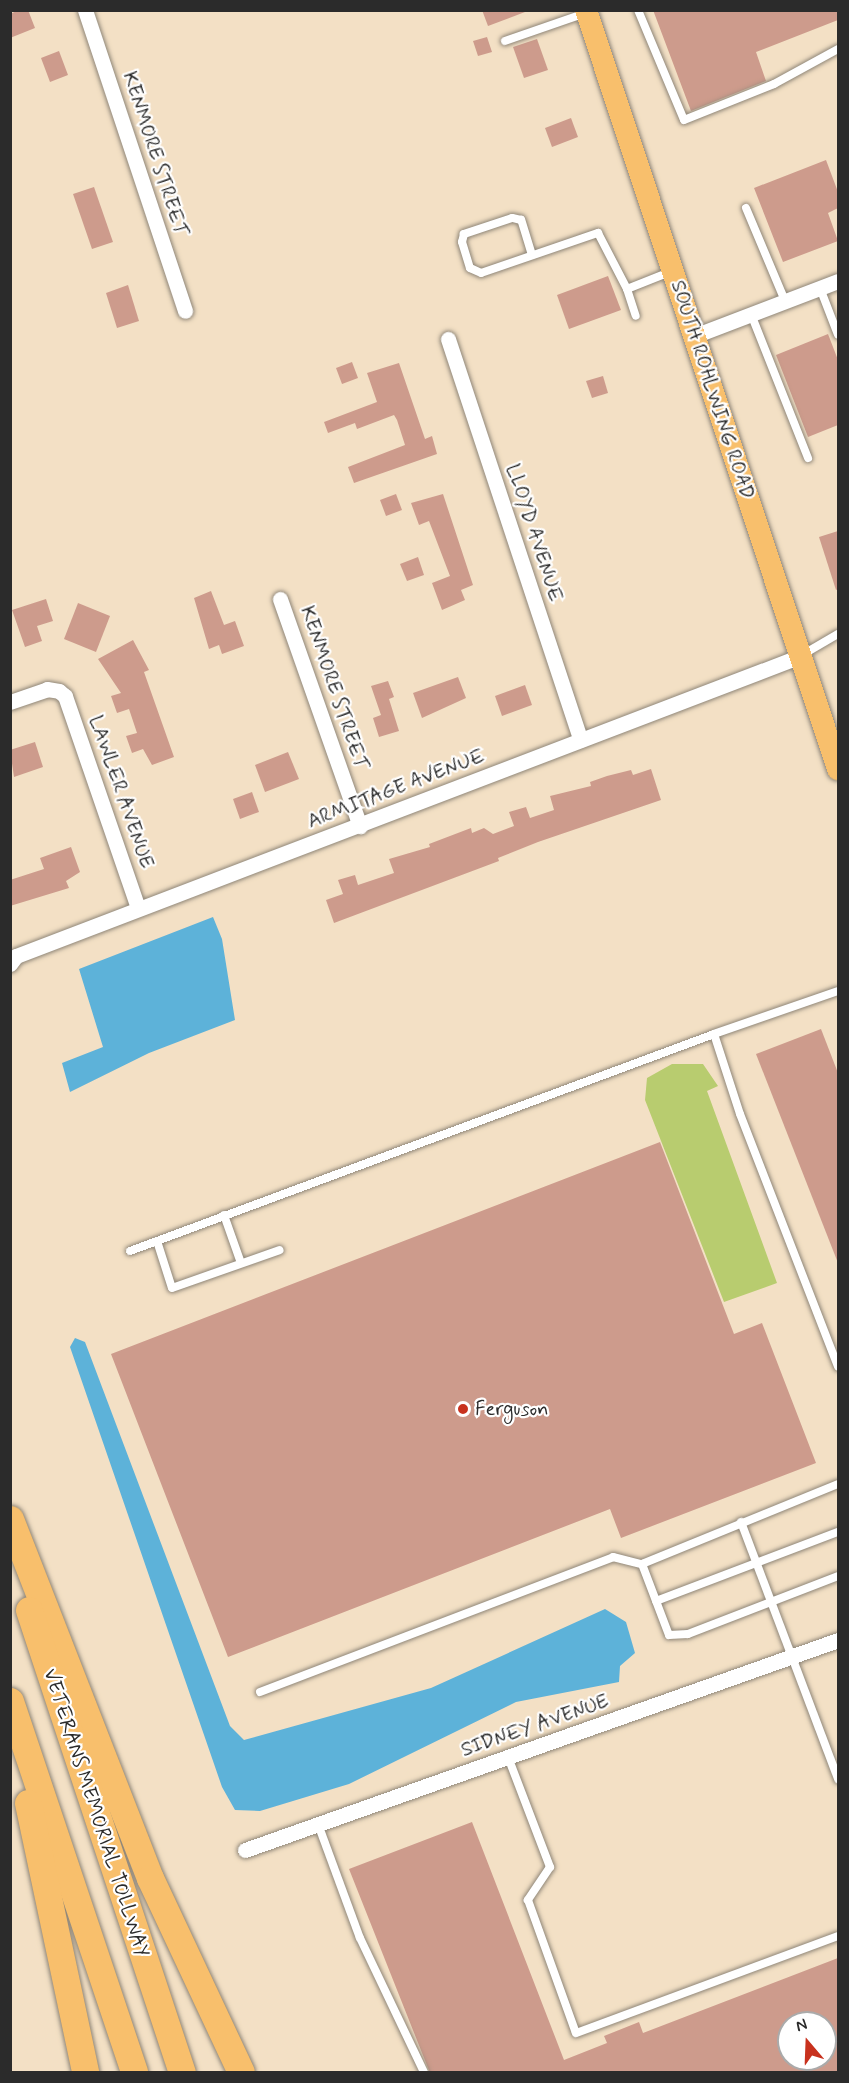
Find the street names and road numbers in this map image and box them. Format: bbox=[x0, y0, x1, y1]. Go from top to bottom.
street label: KENMORE STREET bbox=[117, 68, 193, 240]
street label: SOUTH ROHLWING ROAD bbox=[665, 277, 759, 503]
street label: LLOYD AVENUE bbox=[500, 461, 568, 605]
street label: KENMORE STREET bbox=[295, 603, 373, 773]
street label: LAWLER AVENUE bbox=[83, 711, 159, 873]
street label: ARMITAGE AVENUE bbox=[304, 744, 488, 834]
street label: VETERANS MEMORIAL TOLLWAY bbox=[37, 1664, 155, 1962]
street label: SIDNEY AVENUE bbox=[456, 1689, 614, 1763]

